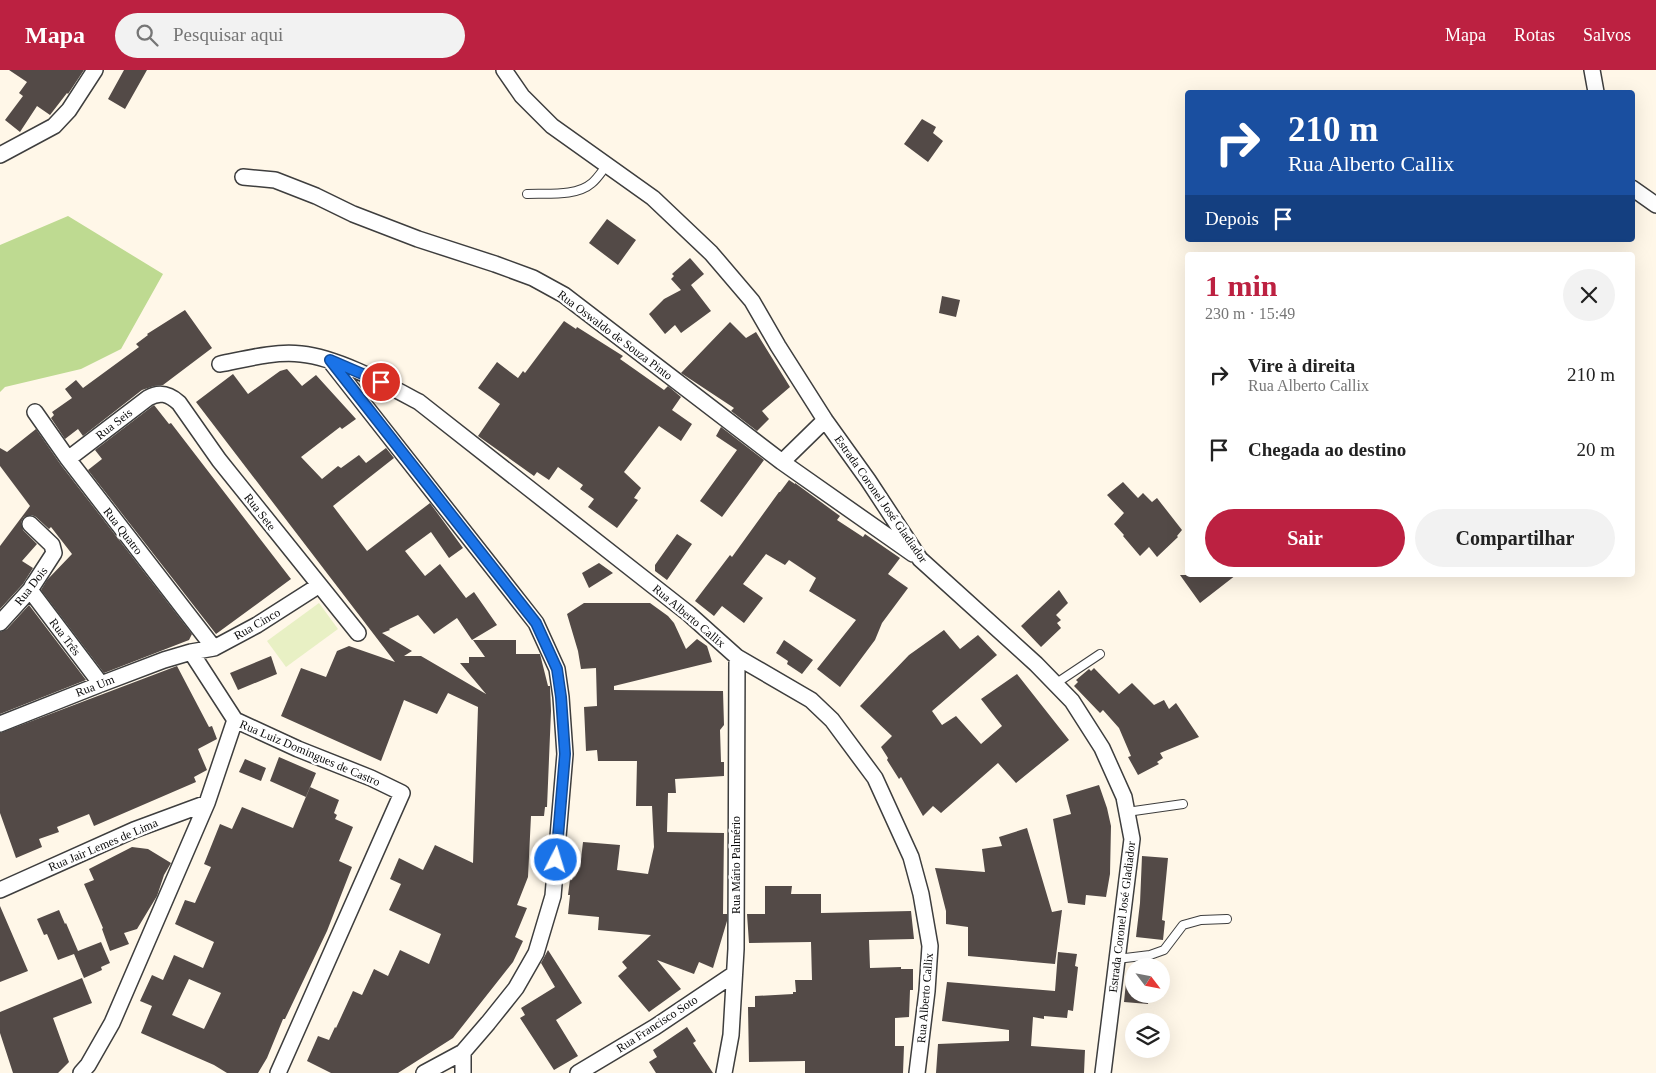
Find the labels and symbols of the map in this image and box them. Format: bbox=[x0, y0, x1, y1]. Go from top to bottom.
street label: Rua Oswaldo de Souza Pinto bbox=[555, 287, 675, 383]
pin bbox=[360, 361, 402, 403]
street label: Rua Seis bbox=[93, 405, 135, 443]
street label: Estrada Coronel José Gladiador bbox=[832, 433, 930, 565]
street label: Rua Sete bbox=[241, 491, 279, 533]
street label: Rua Quatro bbox=[100, 505, 146, 557]
street label: Rua Dois bbox=[12, 564, 51, 608]
street label: Rua Alberto Callix bbox=[650, 582, 728, 650]
street label: Rua Cinco bbox=[231, 605, 283, 643]
street label: Rua Três bbox=[46, 616, 84, 659]
street label: Rua Um bbox=[74, 672, 117, 700]
street label: Rua Luiz Domingues de Castro bbox=[238, 717, 382, 789]
street label: Rua Jair Lemes de Lima bbox=[46, 815, 160, 874]
street label: Rua Mário Palmério bbox=[729, 816, 743, 914]
position arrow bbox=[529, 833, 581, 885]
street label: Estrada Coronel José Gladiador bbox=[1106, 841, 1138, 993]
street label: Rua Alberto Callix bbox=[914, 952, 936, 1044]
north arrow bbox=[1125, 958, 1170, 1002]
street label: Rua Francisco Soto bbox=[614, 993, 700, 1055]

